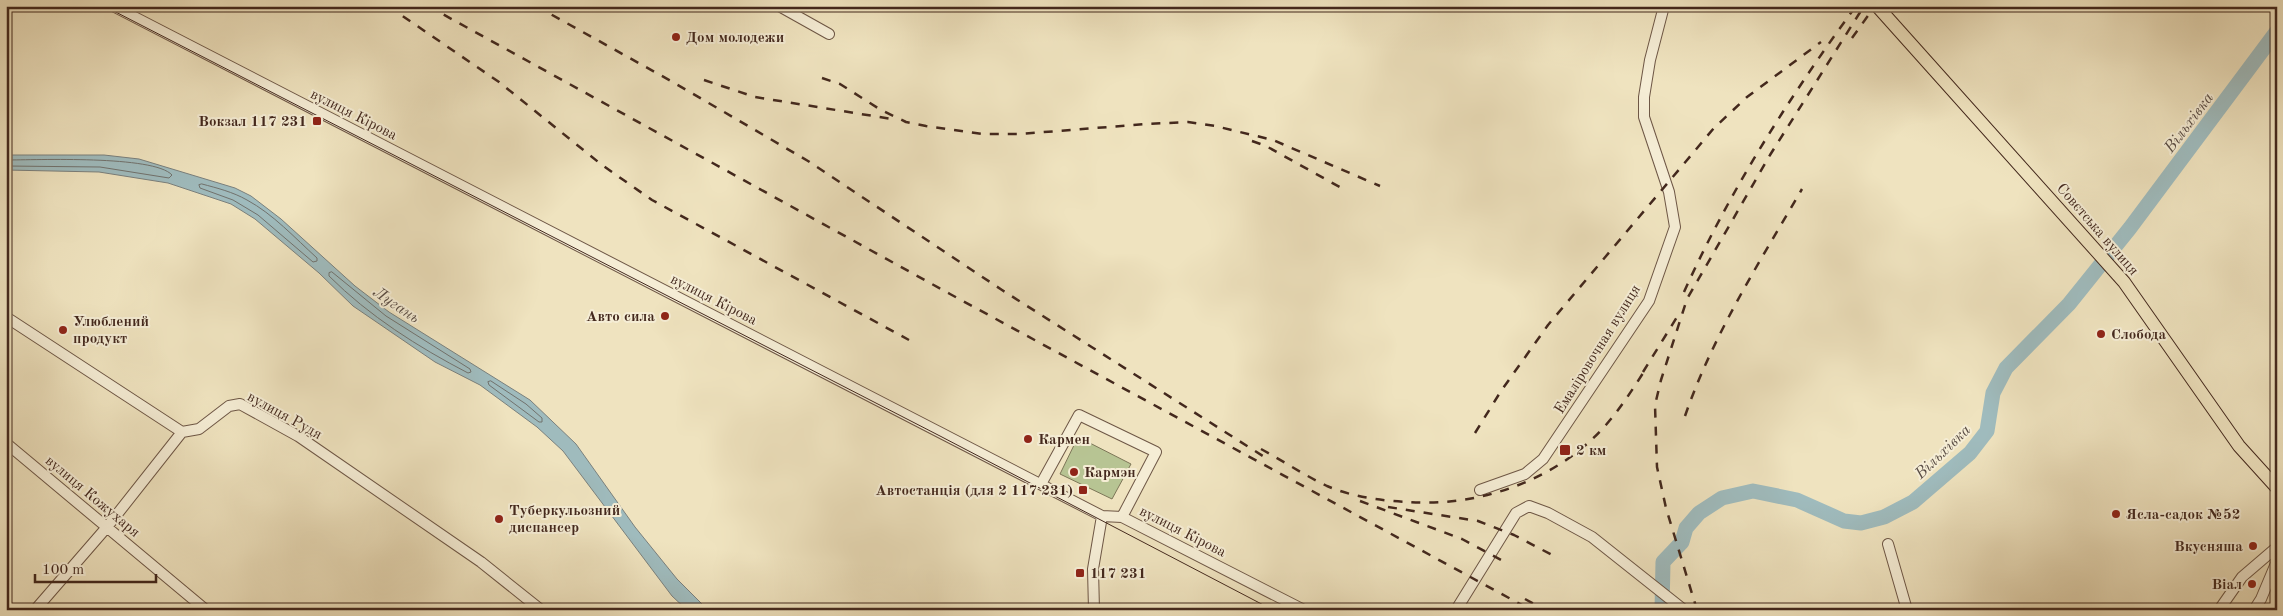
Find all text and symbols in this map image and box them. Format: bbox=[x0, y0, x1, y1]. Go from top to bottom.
marker: Дом молодежи bbox=[670, 31, 682, 43]
place label: Дом молодежи bbox=[686, 31, 784, 46]
street label: вулиця Кірова bbox=[308, 87, 400, 144]
water label: Вільхівка bbox=[2161, 90, 2217, 157]
place label: Вокзал 117 231 bbox=[198, 115, 307, 130]
marker: Вокзал 117 231 bbox=[311, 115, 323, 127]
street label: Совєтська вулиця bbox=[2053, 181, 2141, 279]
street label: вулиця Кірова bbox=[668, 272, 760, 329]
street label: Емаліровочная вулиця bbox=[1552, 282, 1644, 417]
water label: Лугань bbox=[370, 284, 422, 327]
place label: Авто сила bbox=[586, 310, 655, 325]
marker: Авто сила bbox=[659, 310, 671, 322]
place label: Улюблений продукт bbox=[73, 315, 149, 347]
marker: Улюблений продукт bbox=[57, 324, 69, 336]
marker: Слобода bbox=[2095, 328, 2107, 340]
place label: Слобода bbox=[2111, 328, 2167, 343]
street label: вулиця Рудя bbox=[244, 390, 324, 443]
water label: Вільхівка bbox=[1912, 422, 1975, 483]
marker: Кармен bbox=[1022, 433, 1034, 445]
place label: Кармен bbox=[1038, 433, 1090, 448]
marker: 2 км bbox=[1558, 443, 1572, 457]
place label: 2 км bbox=[1576, 444, 1607, 459]
street label: вулиця Кожухаря bbox=[42, 453, 142, 541]
marker: Кармэн bbox=[1068, 466, 1080, 478]
place label: Кармэн bbox=[1084, 466, 1136, 481]
place label: Автостанція (для 2 117 231) bbox=[875, 484, 1073, 499]
marker: Автостанція (для 2 117 231) bbox=[1077, 484, 1089, 496]
place label: Туберкульозний диспансер bbox=[509, 504, 620, 536]
street label: вулиця Кірова bbox=[1137, 504, 1229, 561]
marker: Ясла-садок №52 bbox=[2110, 508, 2122, 520]
place label: Ясла-садок №52 bbox=[2126, 508, 2240, 523]
marker: Туберкульозний диспансер bbox=[493, 513, 505, 525]
place label: Вкусняша bbox=[2174, 540, 2243, 555]
marker: Вкусняша bbox=[2247, 540, 2259, 552]
scale bar bbox=[35, 551, 156, 583]
text: 100 m bbox=[42, 563, 84, 578]
marker: 117 231 bbox=[1074, 567, 1086, 579]
place label: 117 231 bbox=[1090, 567, 1146, 582]
place label: Віал bbox=[2211, 578, 2242, 593]
marker: Віал bbox=[2246, 578, 2258, 590]

